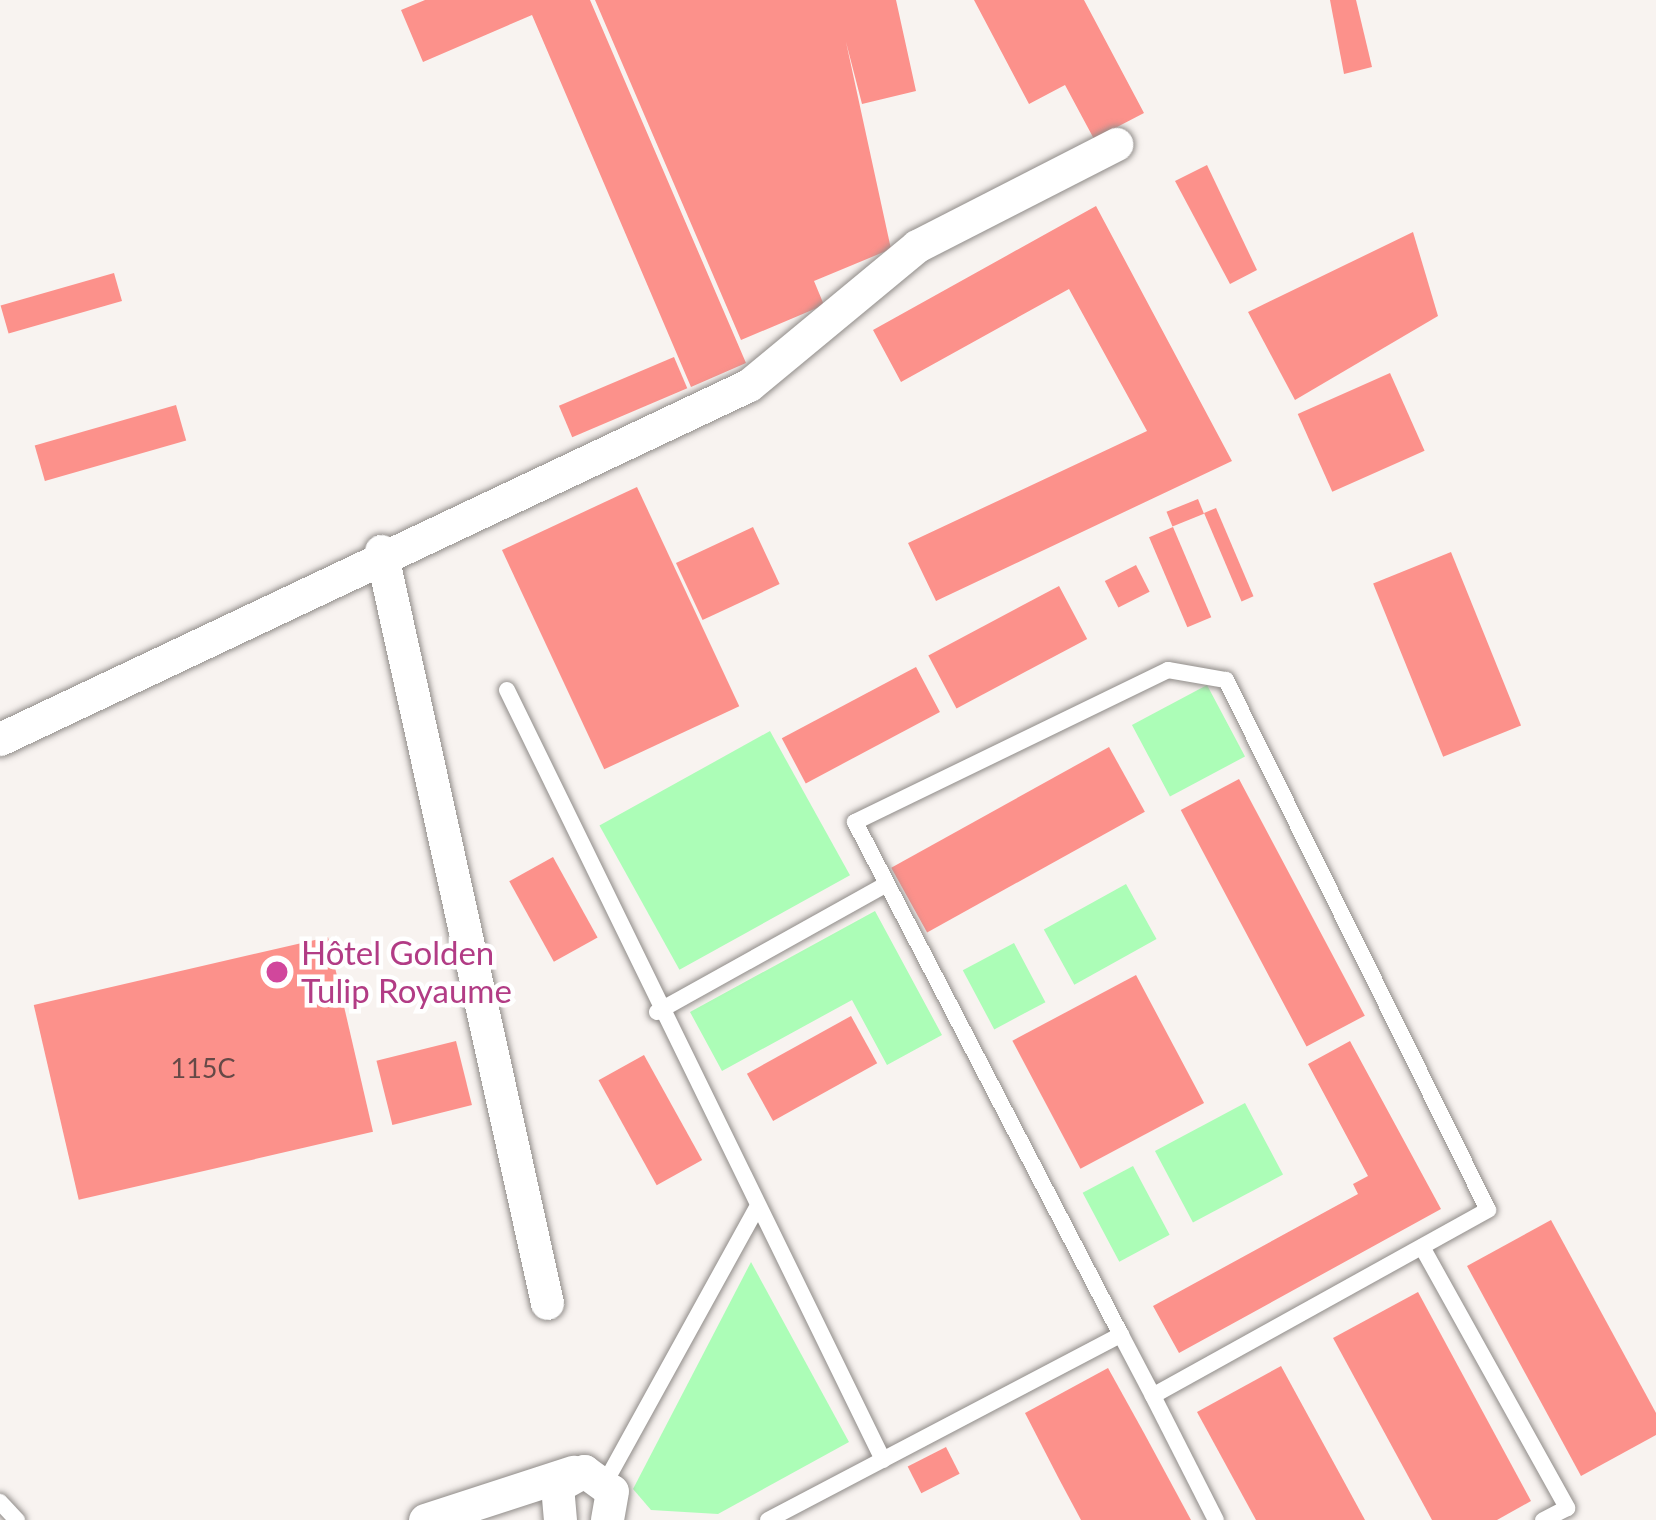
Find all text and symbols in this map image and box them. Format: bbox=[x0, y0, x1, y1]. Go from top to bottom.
place label: Hôtel Golden Tulip Royaume bbox=[301, 933, 512, 1011]
marker: Hôtel Golden Tulip Royaume bbox=[264, 959, 290, 985]
house number: 115C bbox=[170, 1052, 236, 1084]

